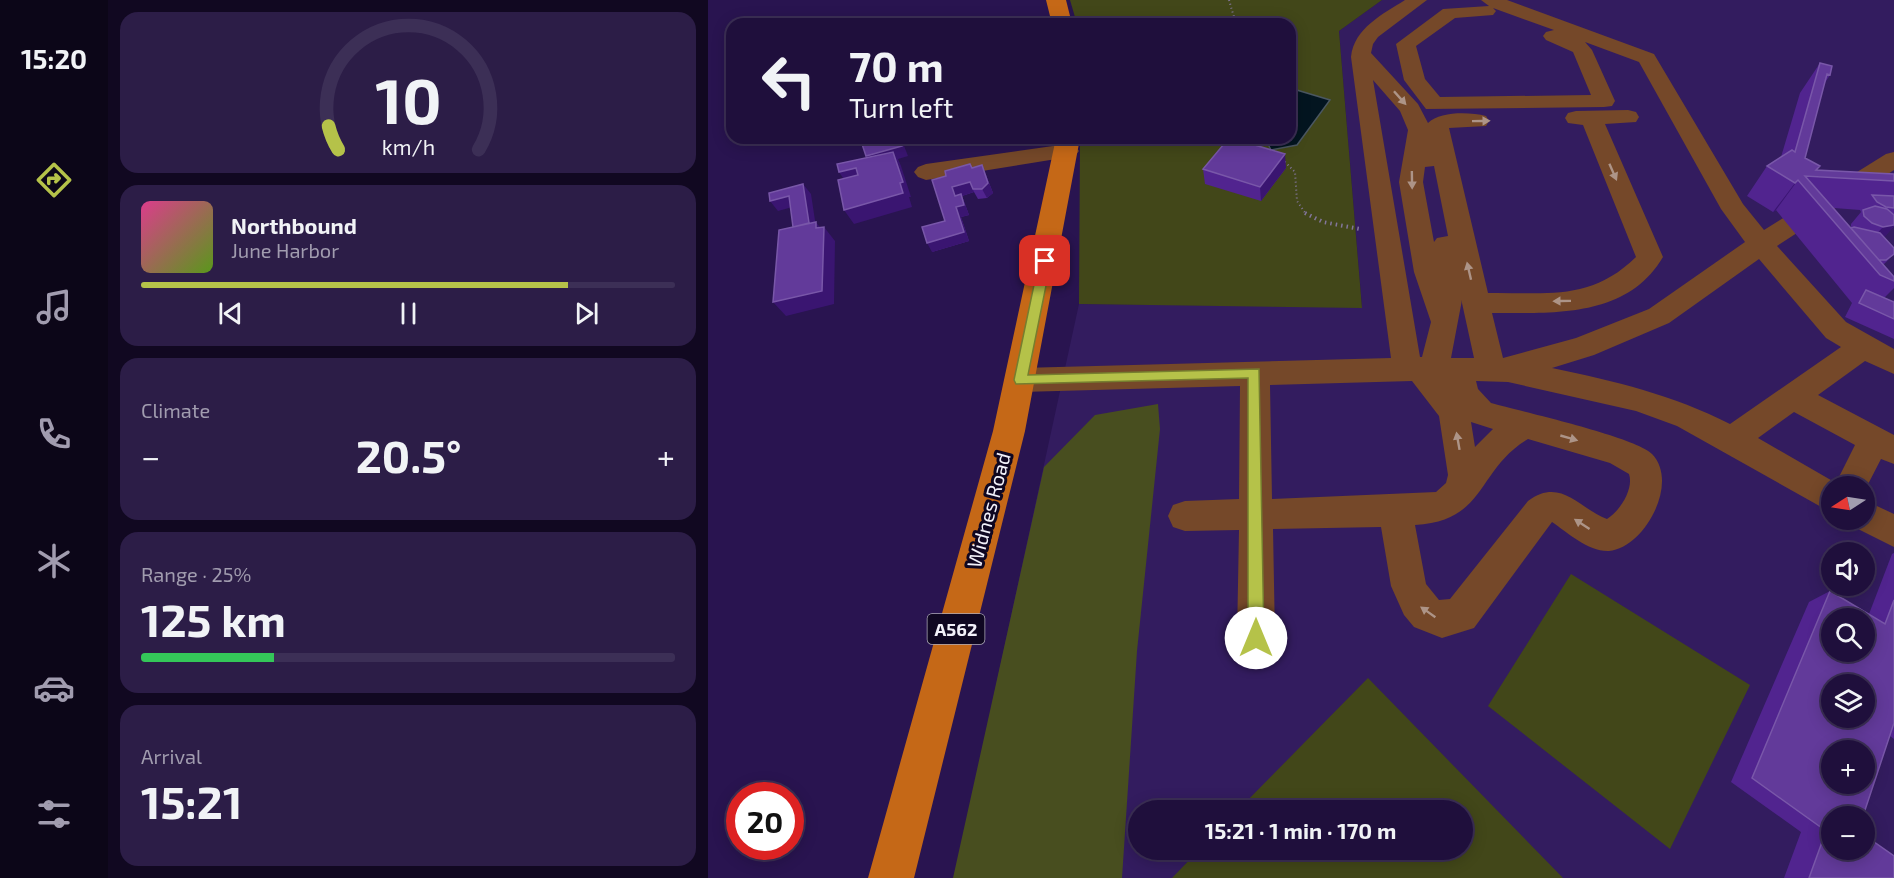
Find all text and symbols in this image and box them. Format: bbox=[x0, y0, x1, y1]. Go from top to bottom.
text: 70 m bbox=[849, 40, 944, 90]
text: 15:20 bbox=[21, 42, 87, 74]
icon: left bbox=[750, 42, 828, 120]
text: 10 bbox=[375, 62, 441, 137]
one-way arrow bbox=[1393, 90, 1407, 105]
text: Turn left bbox=[849, 91, 953, 123]
one-way arrow bbox=[1471, 116, 1490, 125]
text: km/h bbox=[381, 134, 435, 159]
icon: directions bbox=[33, 159, 75, 201]
one-way arrow bbox=[1609, 163, 1619, 181]
one-way arrow bbox=[1407, 170, 1417, 189]
text: Northbound bbox=[231, 212, 357, 238]
pin bbox=[1019, 235, 1070, 286]
text: June Harbor bbox=[231, 238, 339, 262]
icon: arrive bbox=[1028, 244, 1061, 277]
one-way arrow bbox=[1464, 262, 1474, 281]
icon: music bbox=[33, 286, 75, 328]
one-way arrow bbox=[1553, 296, 1572, 305]
icon: previous bbox=[214, 297, 247, 330]
icon: pause bbox=[392, 297, 425, 330]
icon: next bbox=[570, 297, 603, 330]
text: Climate bbox=[141, 398, 210, 422]
icon: phone bbox=[33, 413, 75, 455]
text: 20.5° bbox=[356, 428, 461, 482]
one-way arrow bbox=[1453, 431, 1462, 450]
one-way arrow bbox=[1560, 434, 1578, 443]
text: − bbox=[141, 436, 160, 476]
text: + bbox=[657, 436, 675, 476]
street label: Widnes Road bbox=[961, 450, 1015, 570]
north arrow bbox=[1821, 476, 1875, 530]
map controls bbox=[1821, 476, 1875, 860]
one-way arrow bbox=[1574, 518, 1591, 529]
icon: climate bbox=[33, 540, 75, 582]
button: sound bbox=[1821, 542, 1875, 596]
text: Range · 25% bbox=[141, 562, 251, 586]
text: 125 km bbox=[141, 592, 286, 646]
position arrow bbox=[1224, 606, 1288, 670]
one-way arrow bbox=[1420, 607, 1437, 618]
button: search bbox=[1821, 608, 1875, 662]
road number: A562 bbox=[928, 614, 984, 644]
icon: car bbox=[33, 667, 75, 709]
button: layers bbox=[1821, 674, 1875, 728]
button: + bbox=[1821, 740, 1875, 794]
text: Arrival bbox=[141, 744, 202, 768]
text: 15:21 bbox=[141, 774, 242, 828]
speed limit sign: 20 bbox=[726, 782, 804, 860]
icon: filters bbox=[33, 793, 75, 835]
button: − bbox=[1821, 806, 1875, 860]
text: 15:21 · 1 min · 170 m bbox=[1205, 817, 1396, 843]

